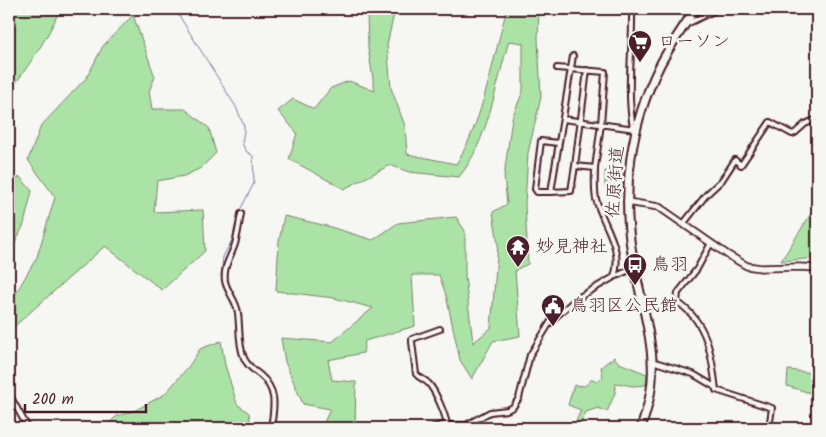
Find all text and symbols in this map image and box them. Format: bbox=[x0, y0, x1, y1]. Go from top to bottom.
place label: ローソン bbox=[658, 28, 730, 57]
supermarket icon: ローソン bbox=[627, 29, 653, 63]
street label: 佐原街道 bbox=[599, 145, 633, 219]
place label: 妙見神社 bbox=[536, 233, 608, 262]
temple icon: 妙見神社 bbox=[505, 234, 531, 268]
place label: 鳥羽 bbox=[652, 251, 688, 280]
bus stop icon: 鳥羽 bbox=[622, 252, 648, 286]
place label: 鳥羽区公民館 bbox=[570, 292, 678, 321]
public building icon: 鳥羽区公民館 bbox=[540, 293, 566, 327]
scale bar bbox=[25, 382, 146, 414]
text: 200 m bbox=[32, 388, 74, 412]

